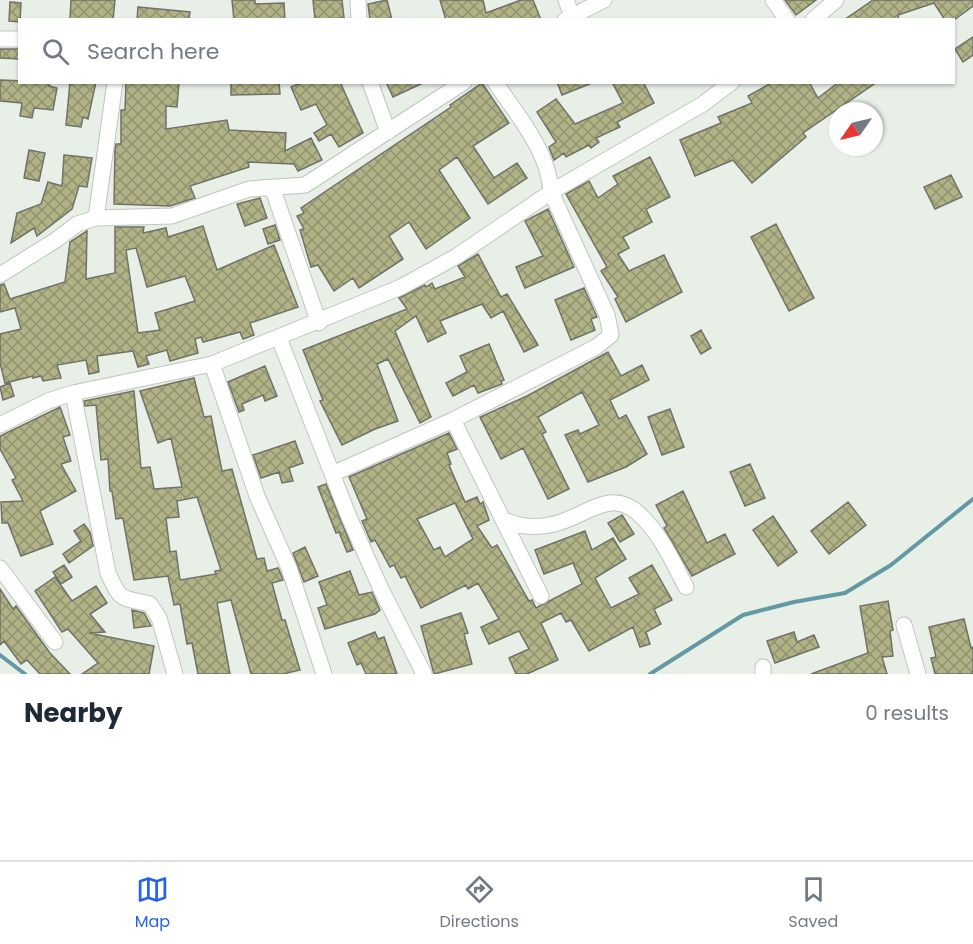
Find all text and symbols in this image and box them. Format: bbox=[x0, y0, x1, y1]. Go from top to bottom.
search box bbox=[18, 18, 955, 84]
icon: search bbox=[39, 35, 72, 68]
text: Search here bbox=[87, 36, 220, 67]
north arrow bbox=[829, 102, 883, 156]
text: Nearby bbox=[24, 695, 122, 731]
text: 0 results bbox=[865, 699, 949, 727]
tab: Map bbox=[135, 873, 170, 934]
tab: Directions bbox=[440, 873, 519, 934]
tab: Saved bbox=[788, 873, 838, 934]

